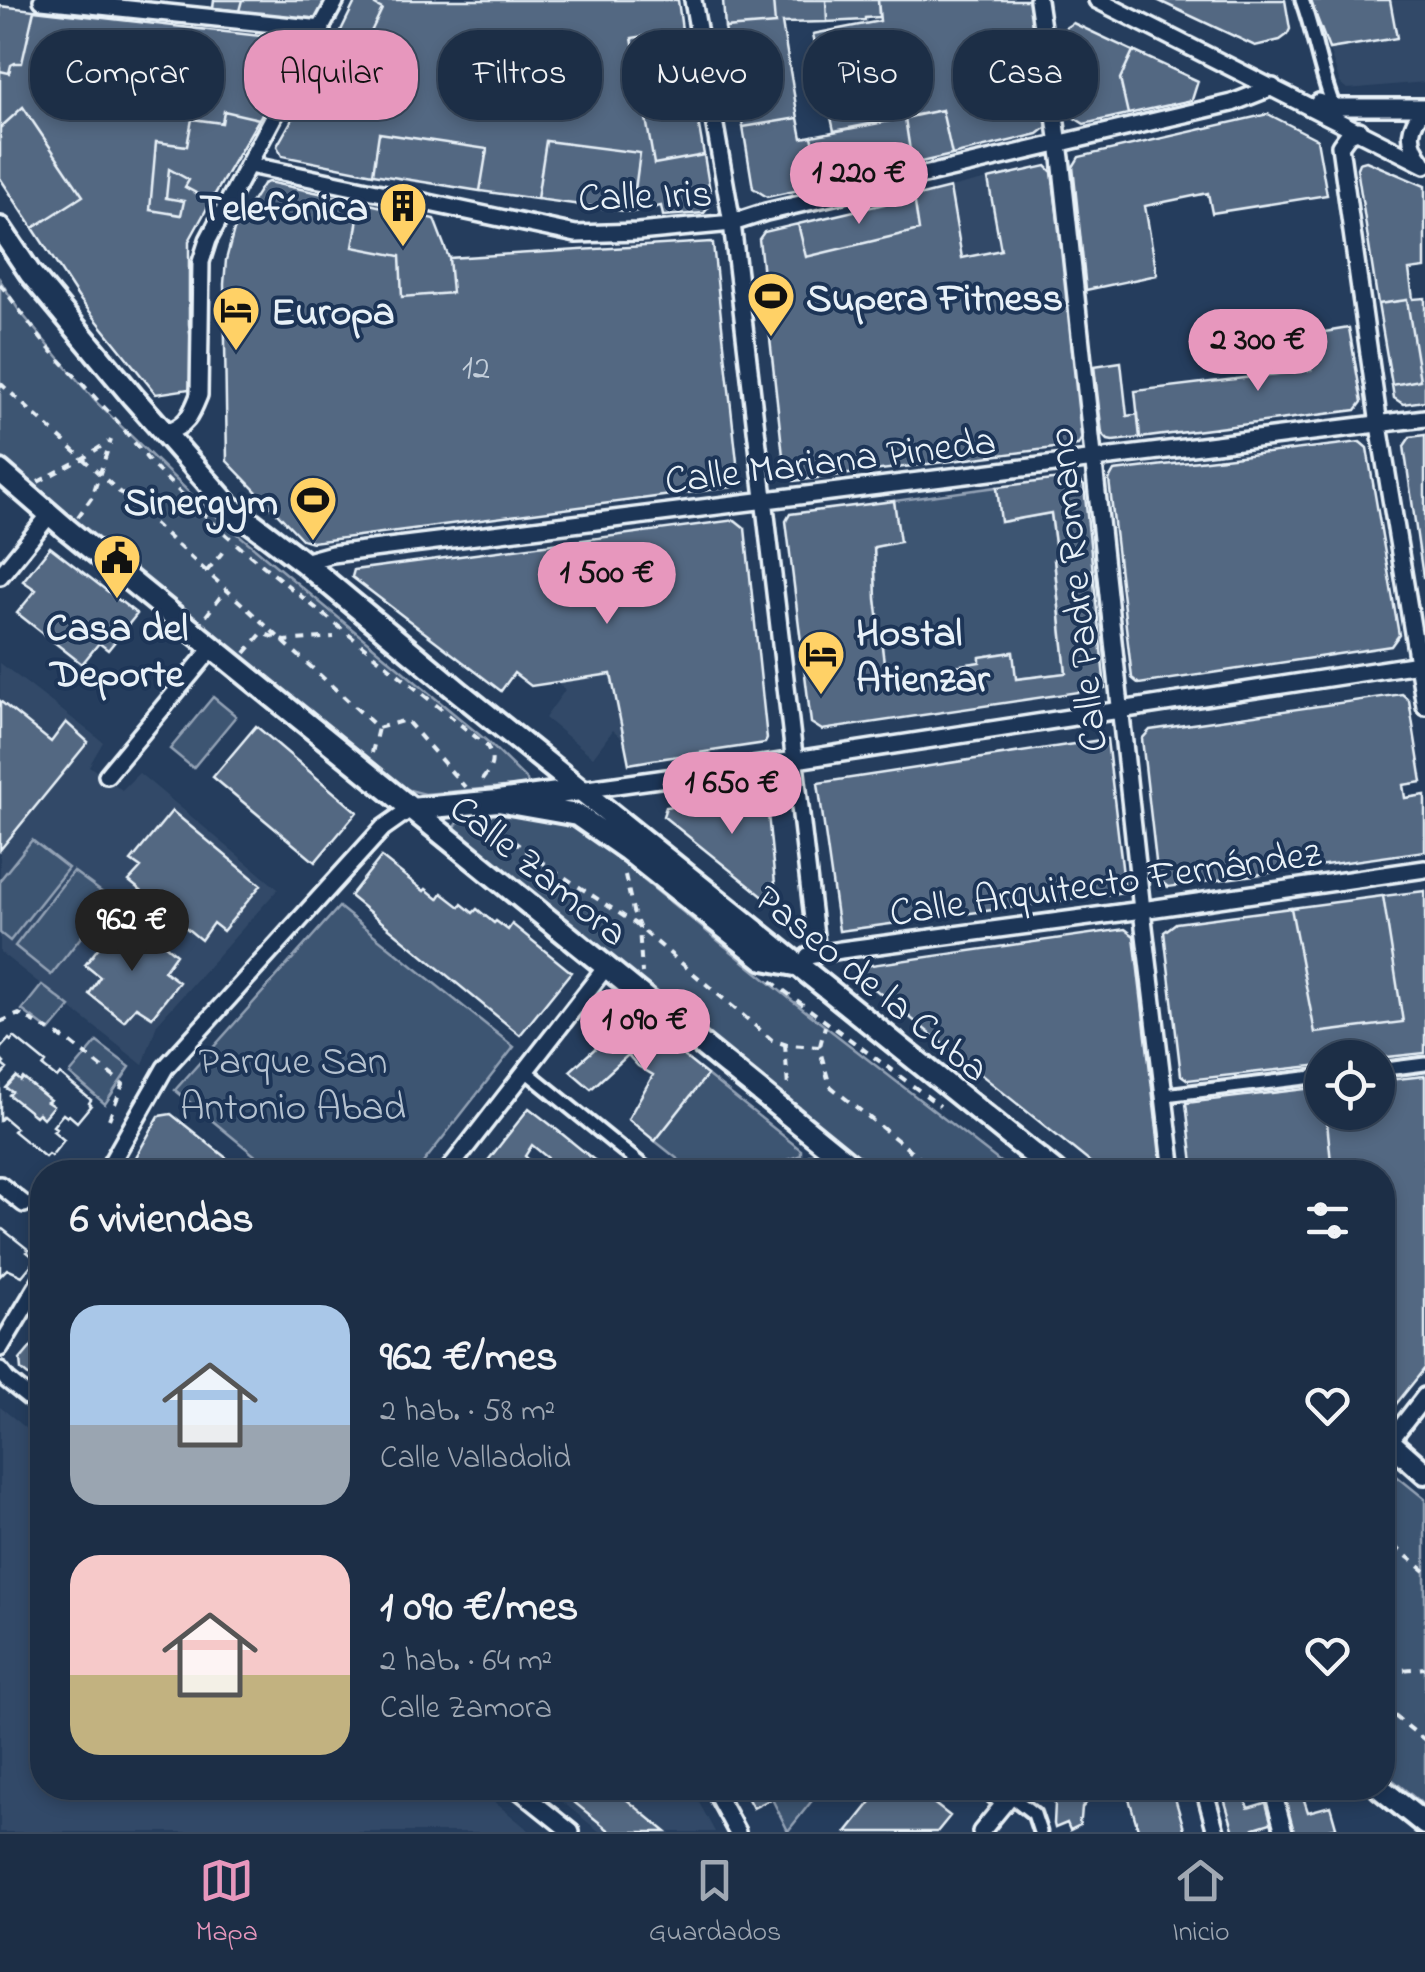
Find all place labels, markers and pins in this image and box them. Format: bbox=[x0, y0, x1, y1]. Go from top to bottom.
pin: 1 220 € bbox=[767, 142, 951, 227]
building icon: Telefónica bbox=[377, 180, 429, 248]
place label: Telefónica bbox=[199, 181, 368, 240]
sports icon: Supera Fitness bbox=[745, 270, 797, 338]
place label: Supera Fitness bbox=[806, 271, 1063, 330]
hotel icon: Europa bbox=[210, 284, 262, 352]
place label: Europa bbox=[271, 285, 395, 344]
pin: 2 300 € bbox=[1166, 309, 1350, 394]
sports icon: Sinergym bbox=[287, 474, 339, 542]
place label: Sinergym bbox=[124, 475, 278, 534]
public building icon: Casa del Deporte bbox=[91, 532, 143, 600]
pin: 1 500 € bbox=[515, 542, 699, 627]
place label: Casa del Deporte bbox=[46, 601, 188, 706]
place label: Hostal Atienzar bbox=[856, 606, 991, 711]
hotel icon: Hostal Atienzar bbox=[795, 628, 847, 696]
pin: 1 650 € bbox=[640, 752, 824, 837]
pin: 962 € bbox=[62, 889, 202, 974]
pin: 1 090 € bbox=[553, 989, 737, 1074]

